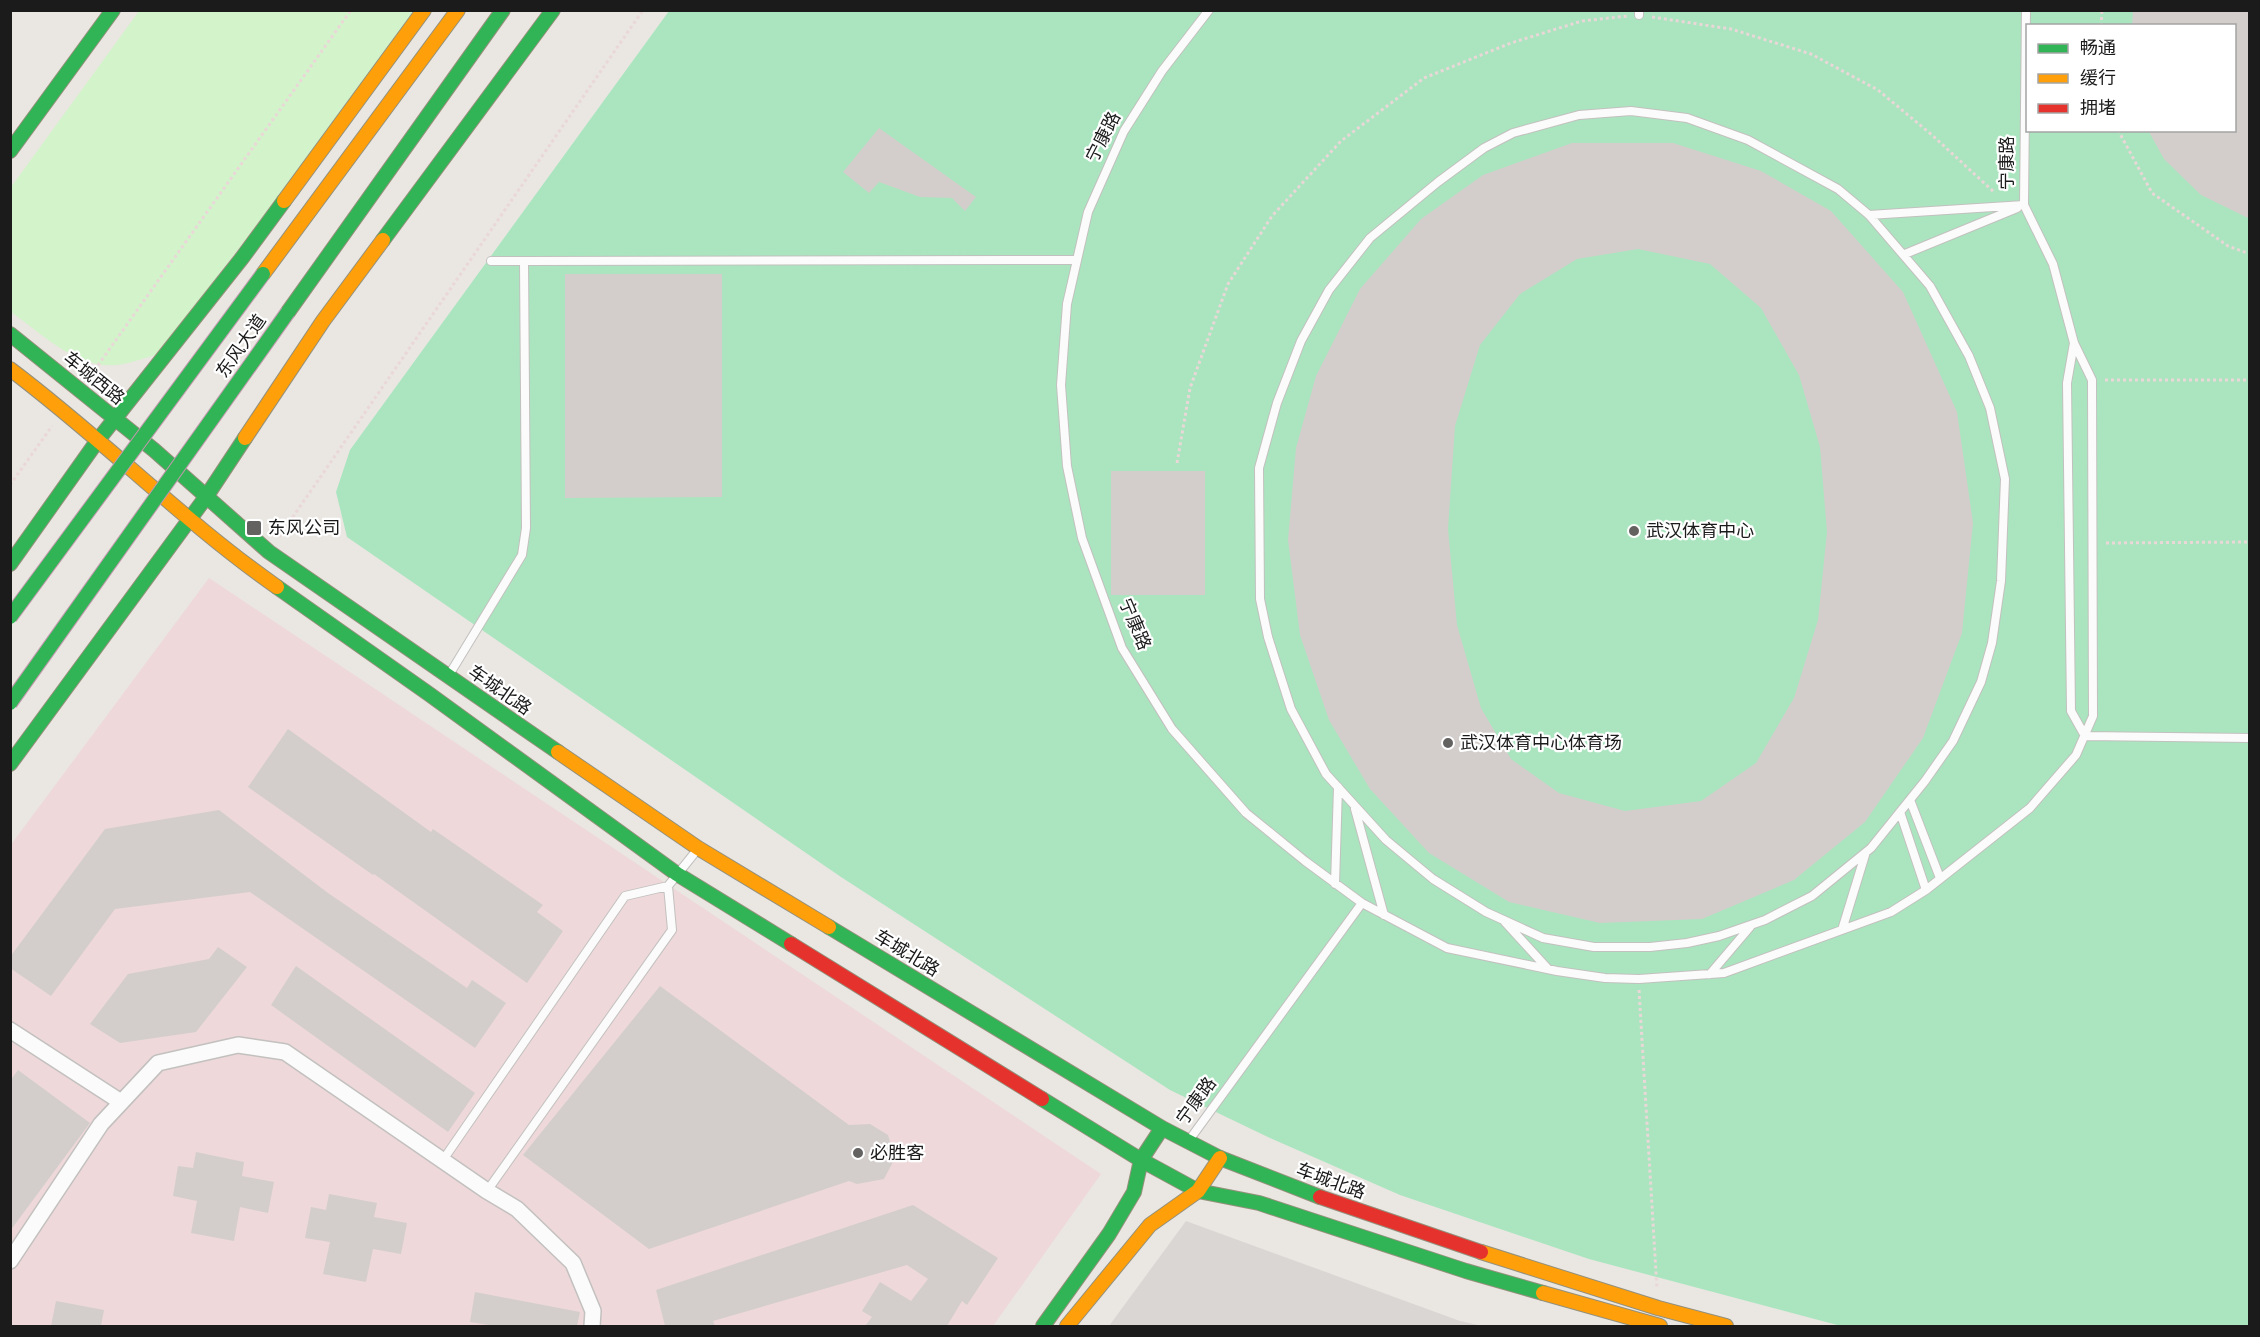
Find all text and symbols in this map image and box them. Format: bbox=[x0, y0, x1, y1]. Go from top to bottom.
legend bbox=[2026, 24, 2236, 132]
text: 畅通 bbox=[2080, 37, 2116, 59]
text: 缓行 bbox=[2080, 67, 2116, 89]
text: 拥堵 bbox=[2080, 97, 2116, 119]
street label: 宁康路 bbox=[1081, 108, 1125, 166]
street label: 宁康路 bbox=[1996, 136, 2018, 190]
street label: 东风大道 bbox=[211, 310, 271, 382]
street label: 车城西路 bbox=[59, 347, 129, 409]
place label: 东风公司 bbox=[268, 517, 340, 539]
marker: 东风公司 bbox=[245, 519, 263, 537]
place label: 武汉体育中心 bbox=[1646, 520, 1754, 542]
marker: 武汉体育中心 bbox=[1627, 524, 1641, 538]
street label: 宁康路 bbox=[1114, 595, 1156, 653]
street label: 车城北路 bbox=[464, 660, 536, 720]
place label: 武汉体育中心体育场 bbox=[1460, 732, 1622, 754]
marker: 武汉体育中心体育场 bbox=[1441, 736, 1455, 750]
street label: 车城北路 bbox=[870, 925, 944, 981]
street label: 宁康路 bbox=[1171, 1073, 1221, 1129]
place label: 必胜客 bbox=[870, 1142, 924, 1164]
marker: 必胜客 bbox=[851, 1146, 865, 1160]
street label: 车城北路 bbox=[1293, 1158, 1369, 1204]

